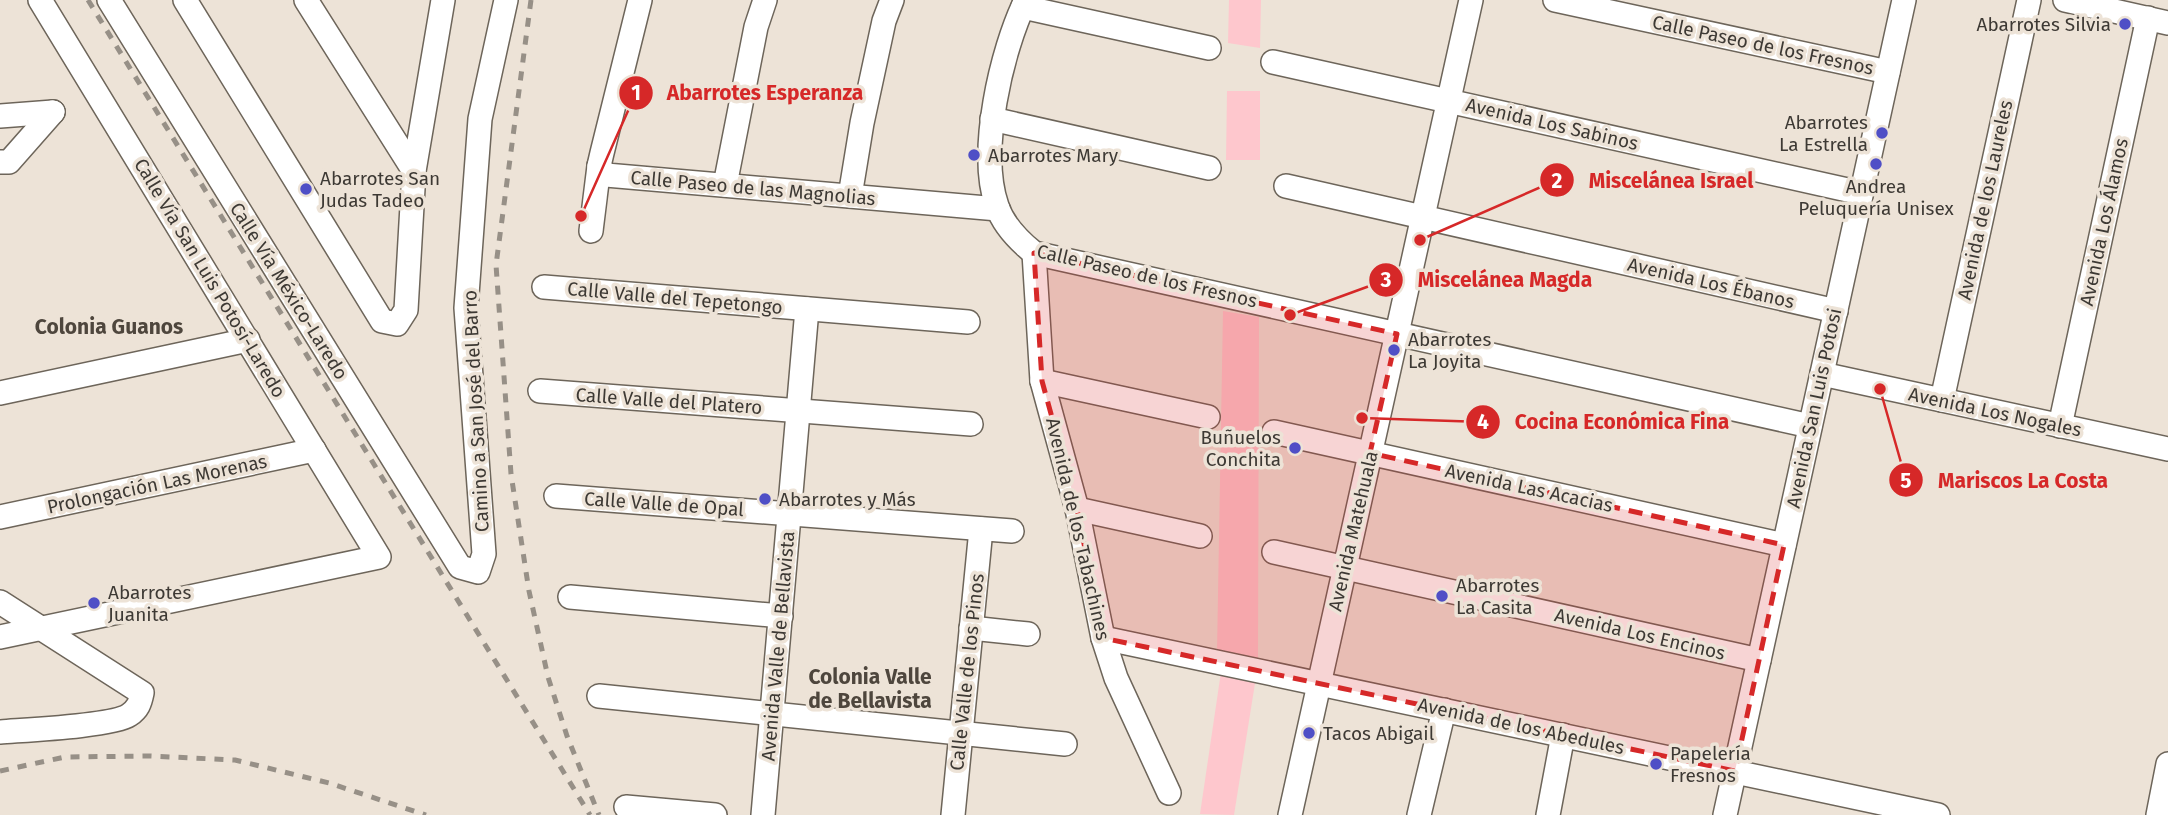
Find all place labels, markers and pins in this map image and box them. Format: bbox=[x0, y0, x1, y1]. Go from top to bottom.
place label: Abarrotes Silvia bbox=[1977, 13, 2111, 36]
marker: Abarrotes Silvia bbox=[2117, 16, 2133, 32]
callout: Abarrotes Esperanza bbox=[618, 72, 878, 114]
place label: Abarrotes La Estrella bbox=[1779, 111, 1868, 156]
marker: Abarrotes La Estrella bbox=[1874, 125, 1890, 141]
place label: Abarrotes Mary bbox=[988, 144, 1119, 167]
marker: Abarrotes Mary bbox=[966, 147, 982, 163]
marker: Andrea Peluquería Unisex bbox=[1868, 156, 1884, 172]
callout: Miscelánea Israel bbox=[1540, 159, 1768, 201]
place label: Abarrotes San Judas Tadeo bbox=[320, 167, 440, 212]
place label: Andrea Peluquería Unisex bbox=[1798, 175, 1955, 220]
marker: Abarrotes San Judas Tadeo bbox=[298, 181, 314, 197]
callout: Miscelánea Magda bbox=[1369, 259, 1606, 301]
place label: Abarrotes La Joyita bbox=[1408, 328, 1491, 373]
marker: Abarrotes La Joyita bbox=[1386, 342, 1402, 358]
callout: Cocina Económica Fina bbox=[1465, 401, 1743, 443]
place label: Buñuelos Conchita bbox=[1200, 426, 1281, 471]
marker: Buñuelos Conchita bbox=[1287, 440, 1303, 456]
callout: Mariscos La Costa bbox=[1889, 459, 2122, 501]
place label: Abarrotes y Más bbox=[779, 488, 916, 511]
marker: Abarrotes y Más bbox=[757, 491, 773, 507]
place label: Abarrotes La Casita bbox=[1456, 574, 1539, 619]
place label: Abarrotes Juanita bbox=[108, 581, 191, 626]
marker: Abarrotes La Casita bbox=[1434, 588, 1450, 604]
marker: Abarrotes Juanita bbox=[86, 595, 102, 611]
place label: Tacos Abigail bbox=[1323, 722, 1435, 745]
marker: Tacos Abigail bbox=[1301, 725, 1317, 741]
place label: Papelería Fresnos bbox=[1670, 742, 1751, 787]
marker: Papelería Fresnos bbox=[1648, 756, 1664, 772]

